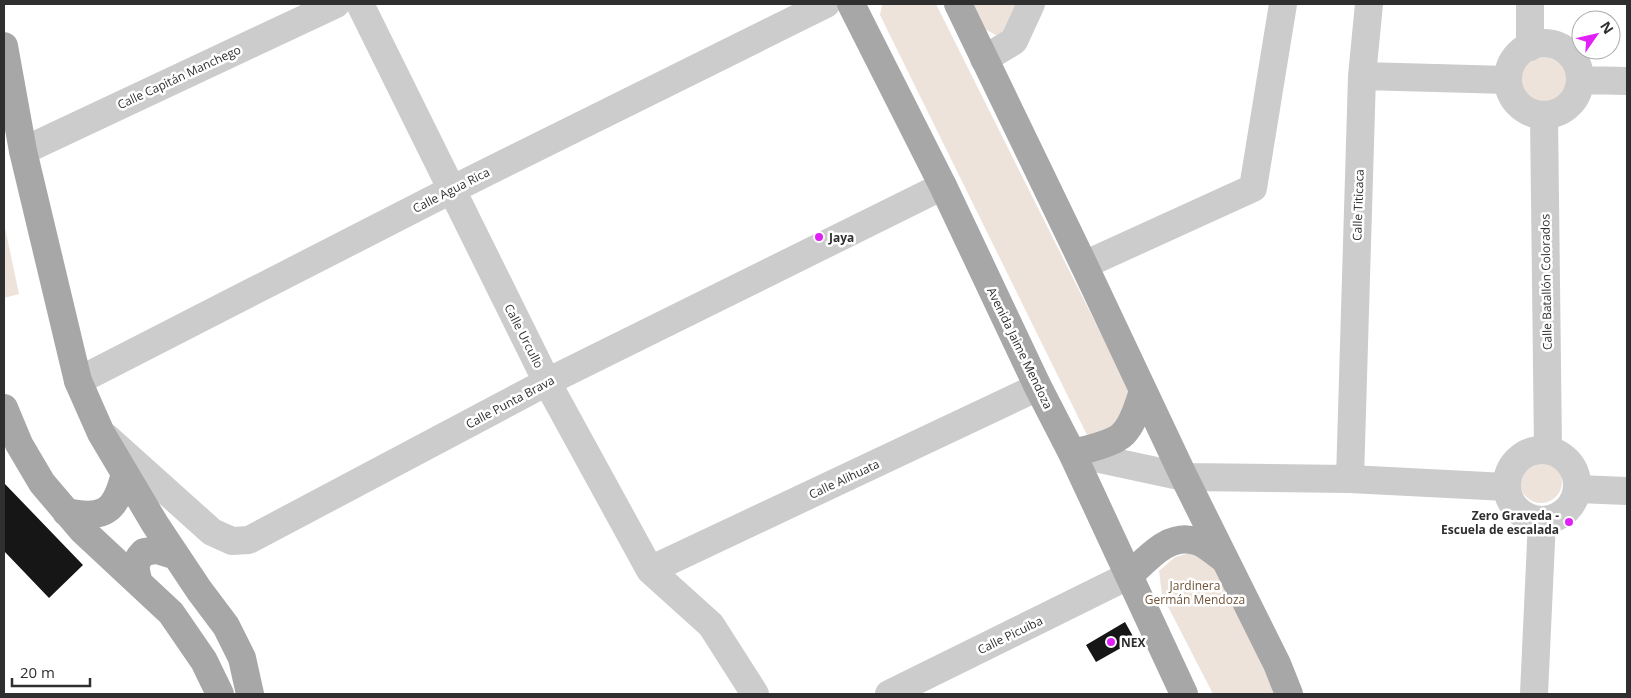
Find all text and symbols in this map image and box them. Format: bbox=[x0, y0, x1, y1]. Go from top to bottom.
north arrow bbox=[1571, 10, 1621, 60]
text: N bbox=[1596, 17, 1618, 37]
street label: Calle Capitán Manchego bbox=[114, 41, 244, 113]
street label: Calle Agua Rica bbox=[410, 163, 492, 217]
street label: Calle Titicaca bbox=[1348, 169, 1368, 241]
street label: Calle Batallón Colorados bbox=[1536, 214, 1556, 350]
place label: Jaya bbox=[828, 229, 854, 246]
marker: Jaya bbox=[813, 231, 825, 243]
street label: Avenida Jaime Mendoza bbox=[983, 284, 1057, 412]
street label: Calle Urcullo bbox=[500, 301, 548, 371]
street label: Calle Punta Brava bbox=[463, 371, 557, 433]
street label: Calle Alihuata bbox=[806, 455, 882, 503]
place label: Zero Graveda - Escuela de escalada bbox=[1441, 507, 1559, 538]
marker: Zero Graveda - Escuela de escalada bbox=[1563, 516, 1575, 528]
park label: Jardinera Germán Mendoza bbox=[1145, 577, 1245, 608]
street label: Calle Picuiba bbox=[975, 612, 1045, 658]
place label: NEX bbox=[1121, 634, 1145, 651]
marker: NEX bbox=[1105, 636, 1117, 648]
scale bar bbox=[12, 656, 90, 688]
text: 20 m bbox=[20, 662, 55, 682]

